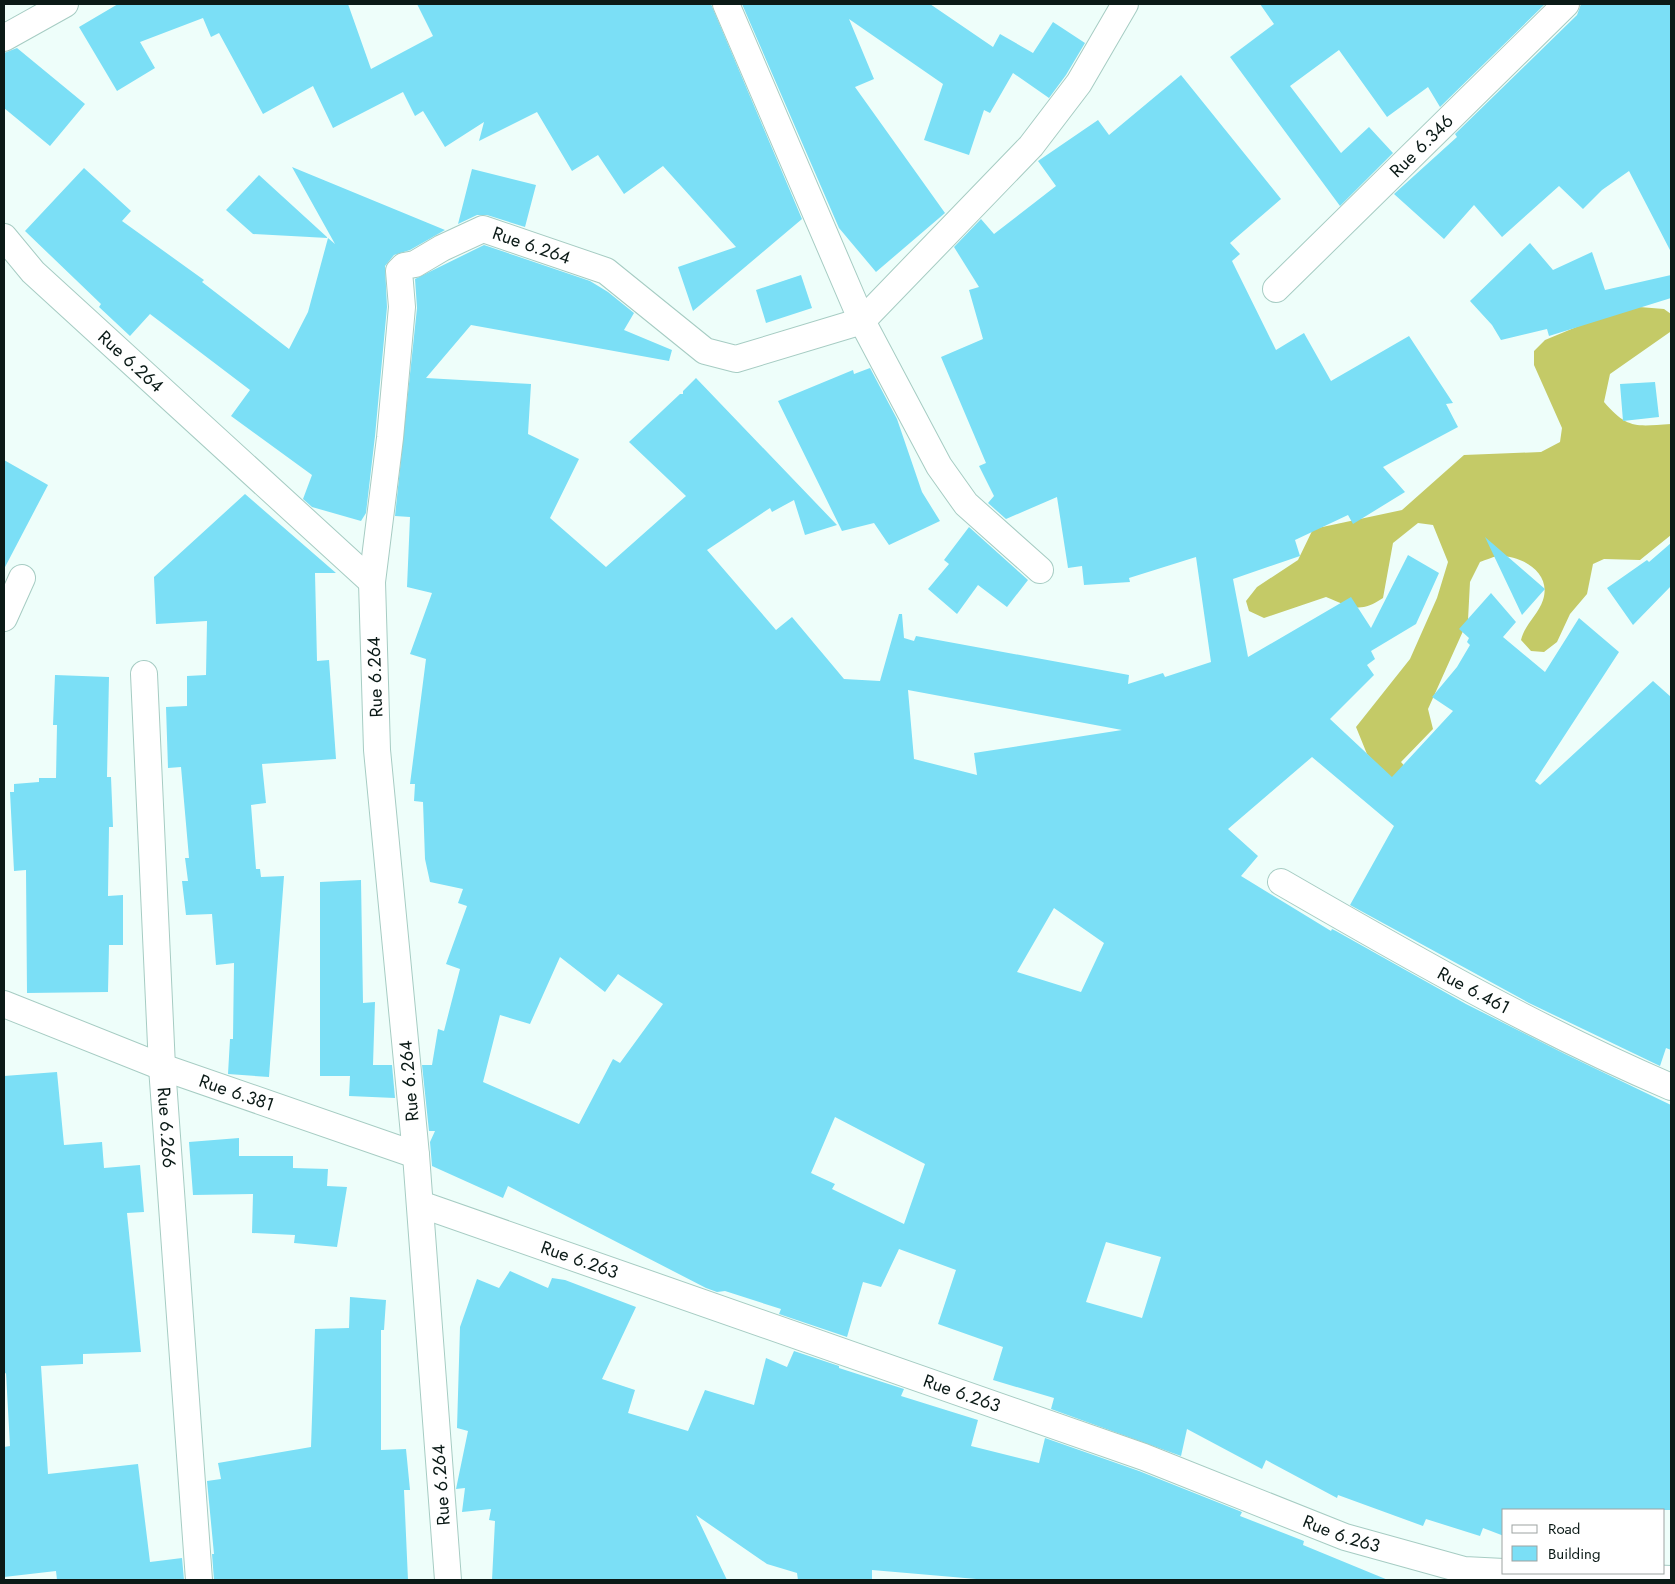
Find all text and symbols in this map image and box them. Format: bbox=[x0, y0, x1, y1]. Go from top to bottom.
street label: Rue 6.346 bbox=[1384, 108, 1459, 184]
street label: Rue 6.264 bbox=[489, 220, 574, 271]
street label: Rue 6.264 bbox=[92, 324, 170, 398]
street label: Rue 6.264 bbox=[361, 636, 389, 718]
street label: Rue 6.461 bbox=[1433, 960, 1514, 1021]
street label: Rue 6.264 bbox=[393, 1039, 425, 1123]
street label: Rue 6.381 bbox=[196, 1068, 278, 1118]
street label: Rue 6.266 bbox=[150, 1086, 182, 1169]
street label: Rue 6.263 bbox=[537, 1234, 622, 1285]
street label: Rue 6.263 bbox=[920, 1368, 1004, 1419]
street label: Rue 6.264 bbox=[425, 1444, 457, 1526]
street label: Rue 6.263 bbox=[1299, 1508, 1383, 1559]
legend bbox=[1502, 1509, 1665, 1574]
text: Road bbox=[1548, 1518, 1580, 1540]
text: Building bbox=[1548, 1543, 1600, 1565]

